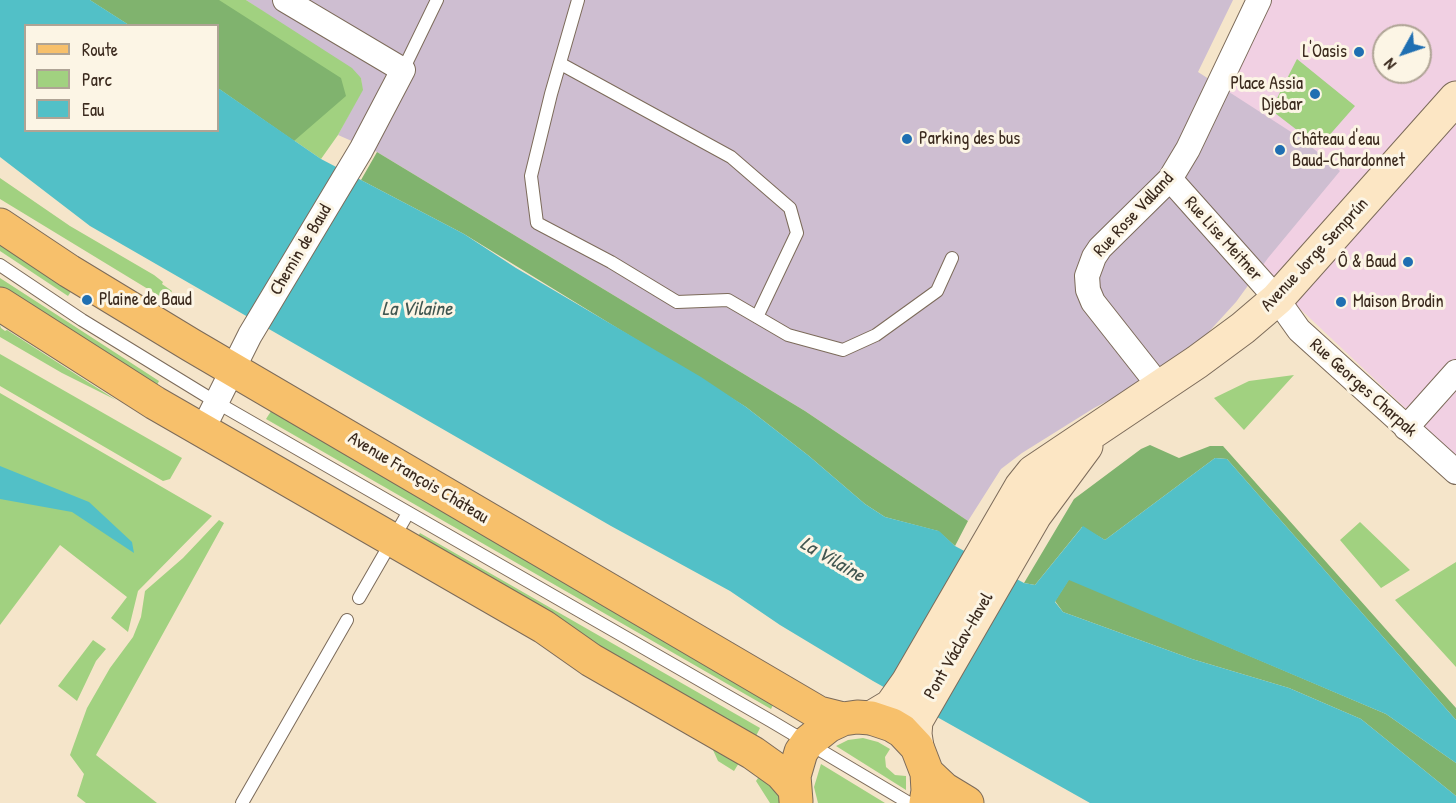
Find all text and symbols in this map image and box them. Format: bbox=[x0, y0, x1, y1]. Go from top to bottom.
legend bbox=[24, 24, 219, 132]
north arrow bbox=[1372, 24, 1432, 84]
text: Route bbox=[82, 37, 118, 62]
place label: L'Oasis bbox=[1302, 41, 1347, 63]
marker: L'Oasis bbox=[1352, 45, 1366, 59]
text: N bbox=[1379, 54, 1401, 75]
text: Parc bbox=[82, 67, 112, 92]
place label: Place Assia Djebar bbox=[1230, 73, 1303, 116]
marker: Place Assia Djebar bbox=[1308, 87, 1322, 101]
text: Eau bbox=[82, 97, 104, 122]
place label: Parking des bus bbox=[919, 128, 1020, 150]
place label: Château d'eau Baud-Chardonnet bbox=[1292, 129, 1405, 172]
marker: Parking des bus bbox=[900, 132, 914, 146]
marker: Château d'eau Baud-Chardonnet bbox=[1273, 143, 1287, 157]
street label: Rue Rose Valland bbox=[1089, 168, 1179, 262]
street label: Rue Lise Meitner bbox=[1180, 192, 1266, 286]
street label: Avenue Jorge Semprún bbox=[1257, 194, 1373, 316]
street label: Chemin de Baud bbox=[266, 201, 336, 299]
place label: Ô & Baud bbox=[1338, 251, 1396, 273]
marker: Ô & Baud bbox=[1401, 255, 1415, 269]
place label: Plaine de Baud bbox=[99, 289, 192, 311]
place label: Maison Brodin bbox=[1353, 291, 1444, 313]
marker: Plaine de Baud bbox=[80, 293, 94, 307]
marker: Maison Brodin bbox=[1334, 295, 1348, 309]
water label: La Vilaine bbox=[382, 298, 452, 322]
street label: Rue Georges Charpak bbox=[1305, 334, 1421, 442]
street label: Avenue François Château bbox=[344, 428, 492, 528]
water label: La Vilaine bbox=[796, 532, 868, 588]
street label: Pont Václav-Havel bbox=[920, 589, 998, 703]

